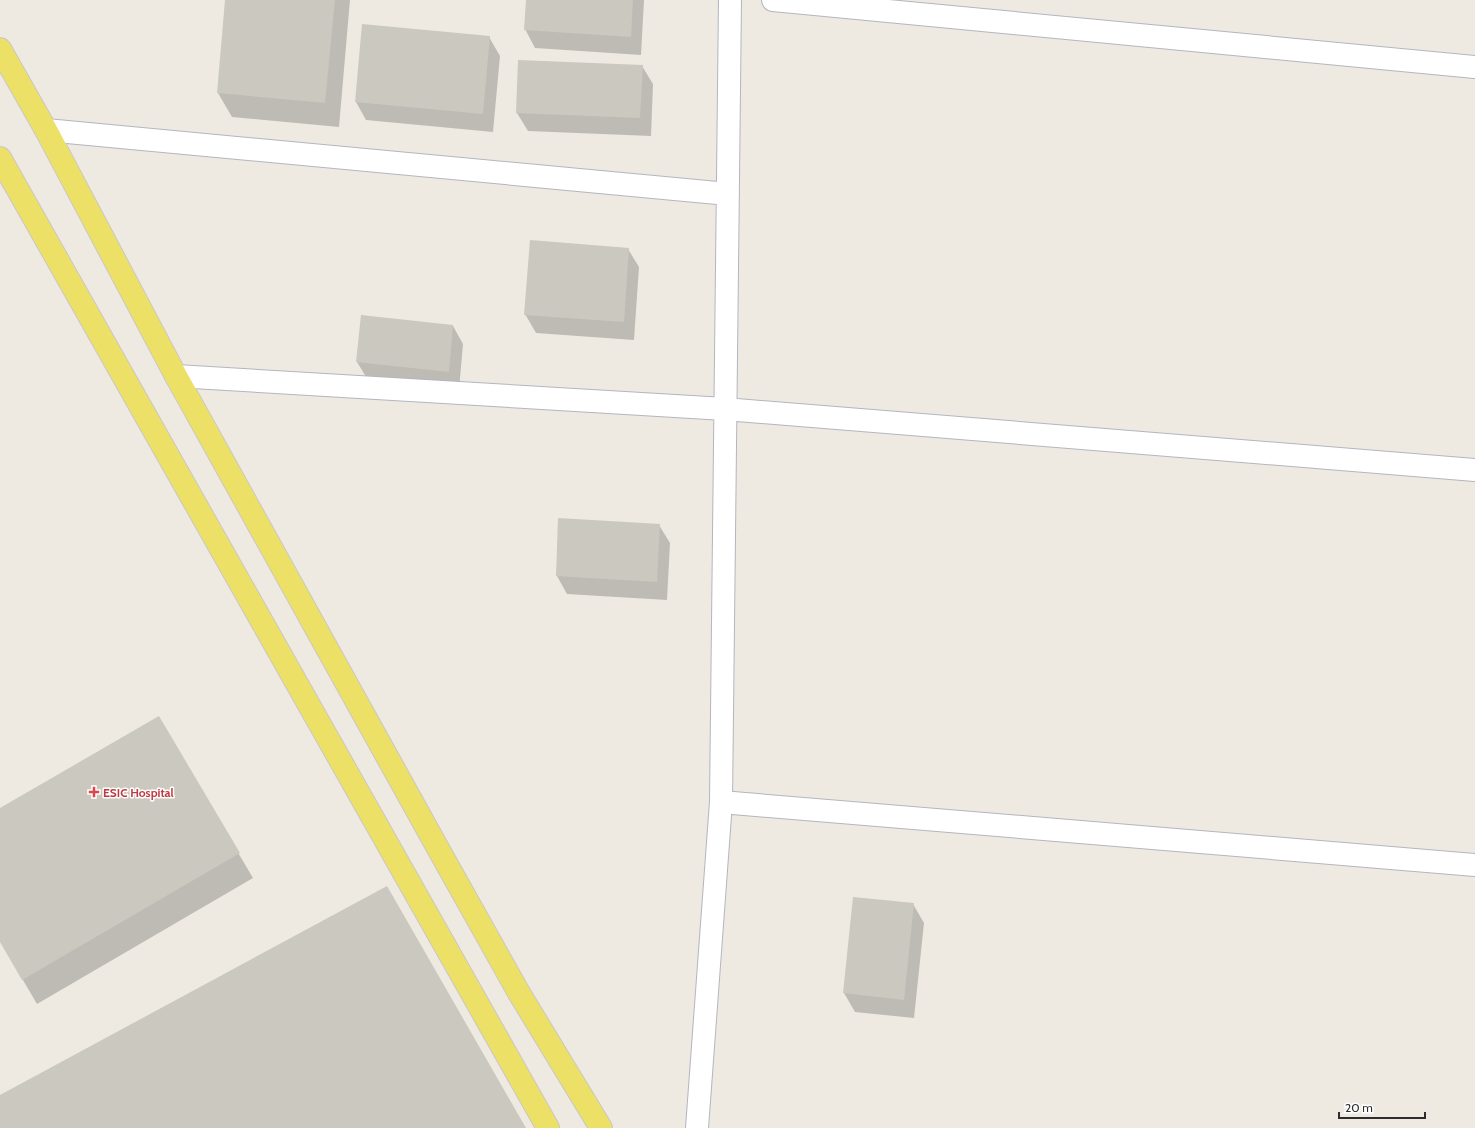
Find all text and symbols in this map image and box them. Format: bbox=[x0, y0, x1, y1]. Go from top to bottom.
place label: ESIC Hospital bbox=[103, 785, 174, 800]
marker: ESIC Hospital bbox=[88, 786, 100, 798]
scale bar bbox=[1339, 1094, 1425, 1120]
text: 20 m bbox=[1345, 1100, 1373, 1115]

